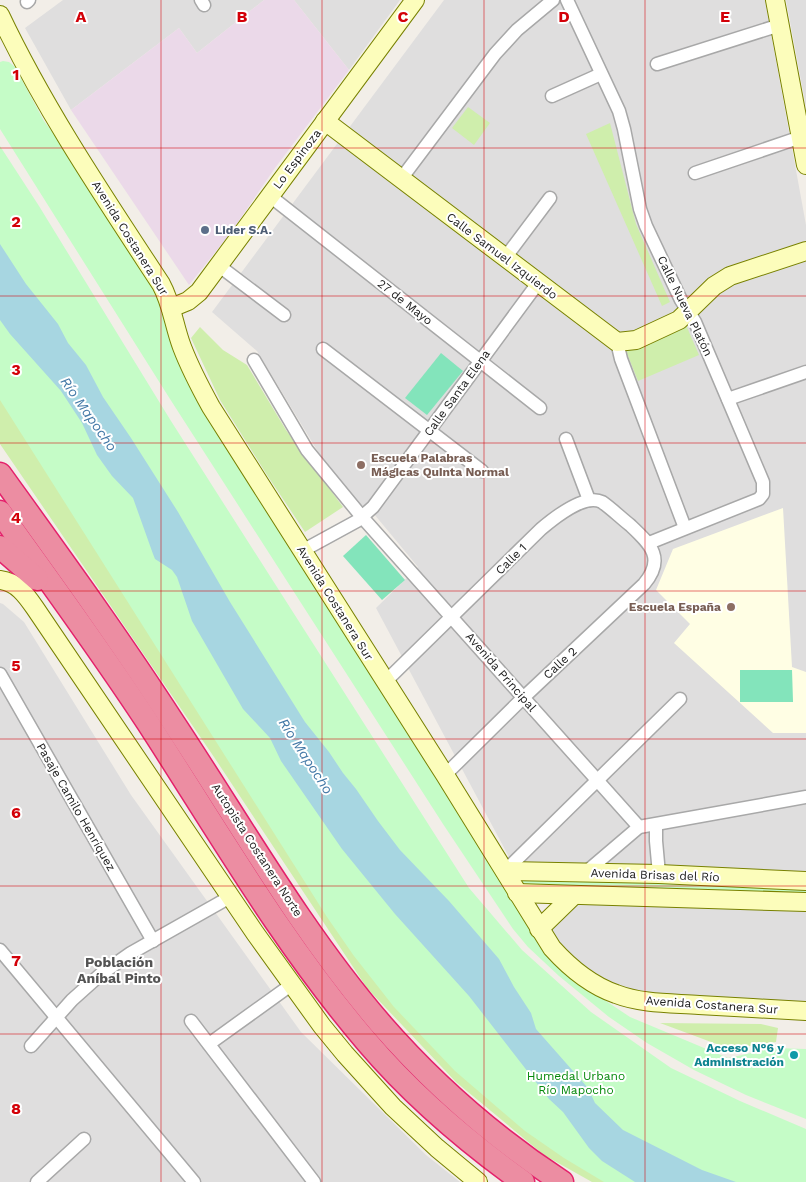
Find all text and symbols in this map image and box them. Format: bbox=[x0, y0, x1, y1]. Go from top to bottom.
text: A bbox=[76, 7, 87, 26]
text: B bbox=[237, 7, 248, 26]
text: C bbox=[398, 7, 409, 26]
text: D bbox=[558, 7, 570, 26]
text: E bbox=[720, 7, 730, 26]
text: 1 bbox=[13, 65, 19, 84]
street label: Lo Espinoza bbox=[270, 126, 324, 191]
street label: Avenida Costanera Sur bbox=[89, 178, 171, 298]
street label: Calle Samuel Izquierdo bbox=[444, 210, 560, 302]
text: 2 bbox=[11, 212, 21, 231]
place label: Lider S.A. bbox=[215, 223, 272, 237]
marker: Lider S.A. bbox=[199, 224, 211, 236]
street label: Calle Nueva Platón bbox=[655, 253, 715, 359]
street label: 27 de Mayo bbox=[375, 276, 435, 328]
street label: Calle Santa Elena bbox=[421, 347, 493, 439]
text: 3 bbox=[11, 360, 21, 379]
water label: Río Mapocho bbox=[58, 374, 120, 454]
place label: Escuela Palabras Mágicas Quinta Normal bbox=[371, 451, 509, 479]
marker: Escuela Palabras Mágicas Quinta Normal bbox=[355, 459, 367, 471]
text: 4 bbox=[11, 508, 21, 527]
street label: Calle 1 bbox=[493, 541, 529, 577]
street label: Avenida Costanera Sur bbox=[294, 543, 376, 663]
place label: Escuela España bbox=[629, 600, 721, 614]
marker: Escuela España bbox=[725, 601, 737, 613]
street label: Avenida Principal bbox=[463, 630, 539, 715]
street label: Calle 2 bbox=[540, 644, 580, 682]
text: 5 bbox=[11, 656, 21, 675]
water label: Río Mapocho bbox=[276, 715, 336, 797]
street label: Pasaje Camilo Henríquez bbox=[34, 741, 118, 873]
street label: Autopista Costanera Norte bbox=[209, 781, 305, 919]
text: 6 bbox=[11, 803, 21, 822]
street label: Avenida Brisas del Río bbox=[590, 866, 720, 884]
text: 7 bbox=[11, 951, 21, 970]
district label: Población Aníbal Pinto bbox=[77, 954, 161, 986]
street label: Avenida Costanera Sur bbox=[645, 993, 779, 1017]
place label: Acceso N°6 y Administración bbox=[694, 1041, 784, 1069]
marker: Acceso N°6 y Administración bbox=[788, 1049, 800, 1061]
park label: Humedal Urbano Río Mapocho bbox=[527, 1069, 625, 1097]
text: 8 bbox=[11, 1099, 21, 1118]

